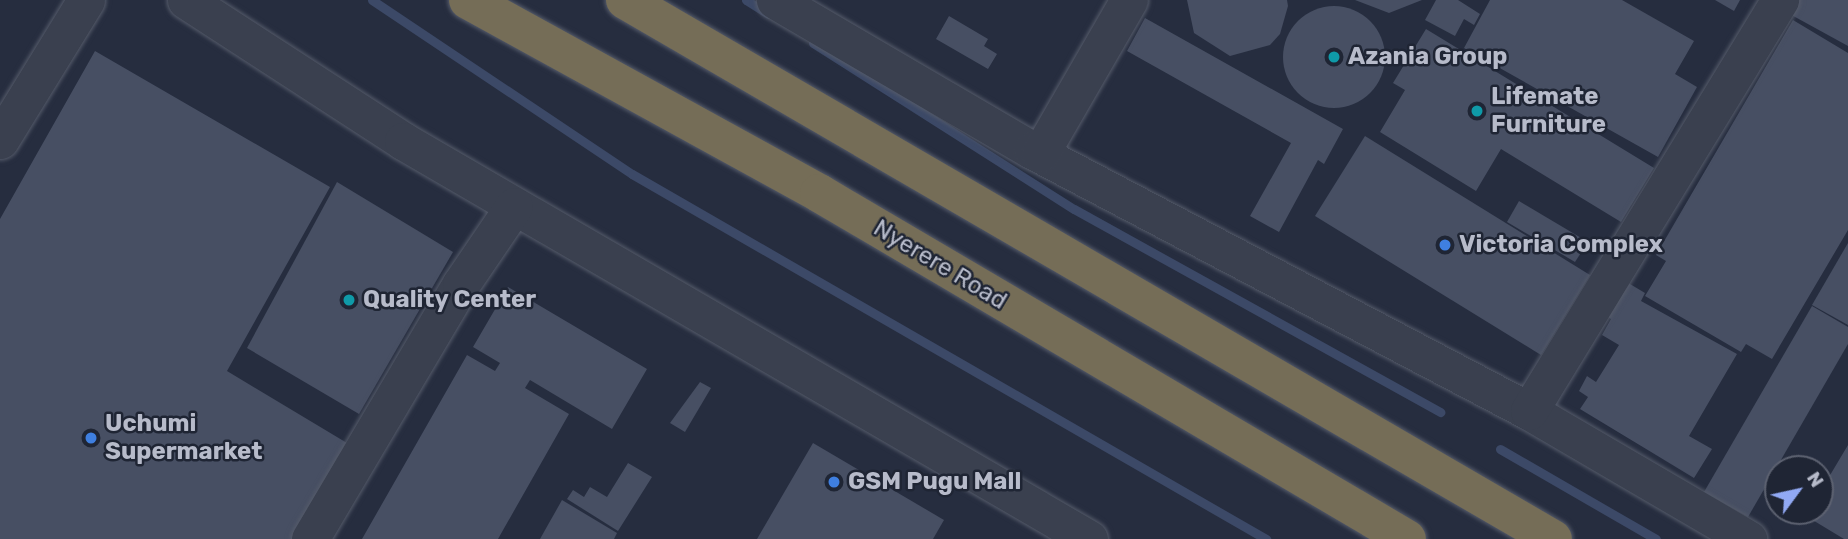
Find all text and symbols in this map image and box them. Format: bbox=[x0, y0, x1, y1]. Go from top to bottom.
place label: Azania Group bbox=[1348, 43, 1507, 71]
marker: Azania Group bbox=[1326, 49, 1342, 65]
place label: Lifemate Furniture bbox=[1491, 83, 1606, 139]
marker: Lifemate Furniture bbox=[1469, 103, 1485, 119]
street label: Nyerere Road bbox=[868, 214, 1012, 316]
place label: Victoria Complex bbox=[1459, 231, 1663, 259]
marker: Victoria Complex bbox=[1437, 237, 1453, 253]
place label: Quality Center bbox=[363, 286, 537, 314]
marker: Quality Center bbox=[341, 292, 357, 308]
place label: Uchumi Supermarket bbox=[105, 410, 263, 466]
marker: Uchumi Supermarket bbox=[83, 430, 99, 446]
north arrow bbox=[1764, 455, 1834, 525]
text: N bbox=[1802, 467, 1829, 491]
place label: GSM Pugu Mall bbox=[848, 468, 1021, 496]
marker: GSM Pugu Mall bbox=[826, 474, 842, 490]

